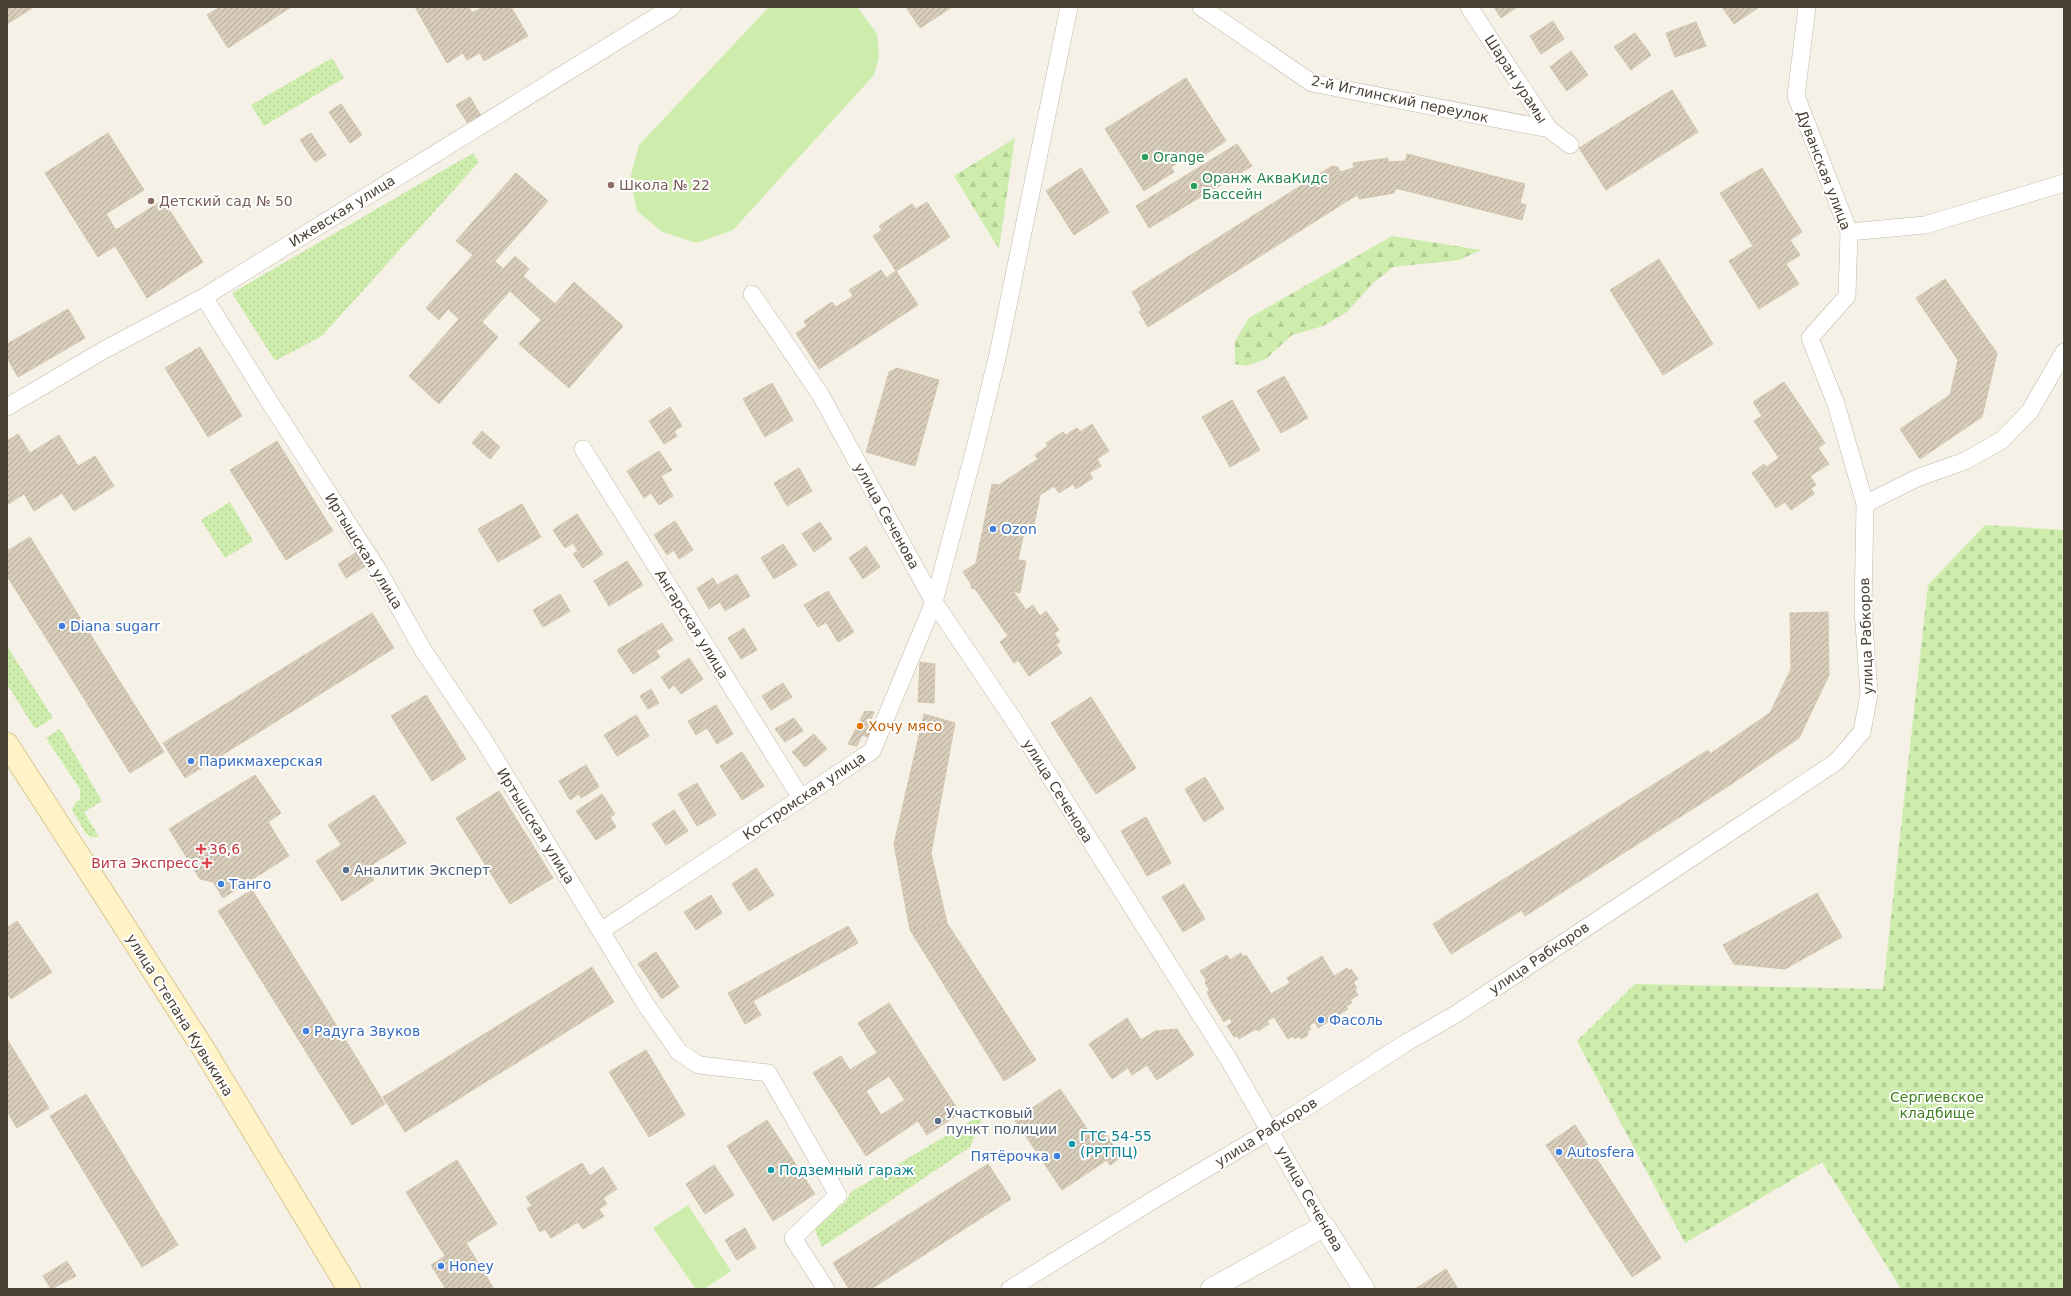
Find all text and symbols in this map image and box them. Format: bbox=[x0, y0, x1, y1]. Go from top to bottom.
street label: Шаран урамы bbox=[1482, 32, 1550, 126]
street label: 2-й Иглинский переулок bbox=[1310, 72, 1490, 126]
street label: Дуванская улица bbox=[1794, 108, 1854, 232]
place label: Orange bbox=[1153, 149, 1205, 165]
marker: Orange bbox=[1140, 152, 1150, 162]
place label: Оранж АкваКидс Бассейн bbox=[1202, 170, 1328, 202]
street label: Ижевская улица bbox=[286, 172, 398, 250]
place label: Школа № 22 bbox=[619, 177, 710, 193]
marker: Школа № 22 bbox=[606, 180, 616, 190]
marker: Оранж АкваКидс Бассейн bbox=[1189, 181, 1199, 191]
place label: Детский сад № 50 bbox=[159, 193, 293, 209]
marker: Детский сад № 50 bbox=[146, 196, 156, 206]
street label: улица Сеченова bbox=[851, 460, 923, 572]
street label: Иртышская улица bbox=[322, 490, 406, 612]
place label: Ozon bbox=[1001, 521, 1037, 537]
marker: Ozon bbox=[988, 524, 998, 534]
street label: Ангарская улица bbox=[652, 566, 732, 682]
street label: улица Рабкоров bbox=[1856, 577, 1876, 695]
place label: Diana sugarr bbox=[70, 618, 160, 634]
marker: Diana sugarr bbox=[57, 621, 67, 631]
place label: Хочу мясо bbox=[868, 718, 942, 734]
marker: Хочу мясо bbox=[855, 721, 865, 731]
street label: улица Сеченова bbox=[1020, 736, 1096, 846]
street label: Костромская улица bbox=[740, 749, 868, 843]
place label: Парикмахерская bbox=[199, 753, 323, 769]
marker: Парикмахерская bbox=[186, 756, 196, 766]
street label: Иртышская улица bbox=[494, 765, 578, 887]
place label: 36,6 bbox=[209, 841, 240, 857]
marker: 36,6 bbox=[196, 844, 206, 854]
place label: Вита Экспресс bbox=[91, 855, 199, 871]
marker: Вита Экспресс bbox=[202, 858, 212, 868]
place label: Аналитик Эксперт bbox=[354, 862, 490, 878]
marker: Аналитик Эксперт bbox=[341, 865, 351, 875]
place label: Танго bbox=[228, 876, 271, 892]
marker: Танго bbox=[216, 879, 226, 889]
street label: улица Рабкоров bbox=[1486, 919, 1592, 997]
street label: улица Степана Кувыкина bbox=[123, 931, 237, 1099]
place label: Фасоль bbox=[1329, 1012, 1383, 1028]
marker: Фасоль bbox=[1316, 1015, 1326, 1025]
place label: Радуга Звуков bbox=[314, 1023, 420, 1039]
marker: Радуга Звуков bbox=[301, 1026, 311, 1036]
park label: Сергиевское кладбище bbox=[1890, 1089, 1984, 1121]
street label: улица Рабкоров bbox=[1212, 1094, 1320, 1170]
place label: Участковый пункт полиции bbox=[946, 1105, 1057, 1137]
marker: Участковый пункт полиции bbox=[933, 1116, 943, 1126]
place label: ГТС 54-55 (РРТПЦ) bbox=[1080, 1128, 1152, 1160]
marker: ГТС 54-55 (РРТПЦ) bbox=[1067, 1139, 1077, 1149]
street label: улица Сеченова bbox=[1273, 1144, 1347, 1254]
place label: Autosfera bbox=[1567, 1144, 1635, 1160]
marker: Autosfera bbox=[1554, 1147, 1564, 1157]
place label: Пятёрочка bbox=[971, 1148, 1049, 1164]
marker: Пятёрочка bbox=[1052, 1151, 1062, 1161]
place label: Подземный гараж bbox=[779, 1162, 915, 1178]
marker: Подземный гараж bbox=[766, 1165, 776, 1175]
place label: Honey bbox=[449, 1258, 494, 1274]
marker: Honey bbox=[436, 1261, 446, 1271]

